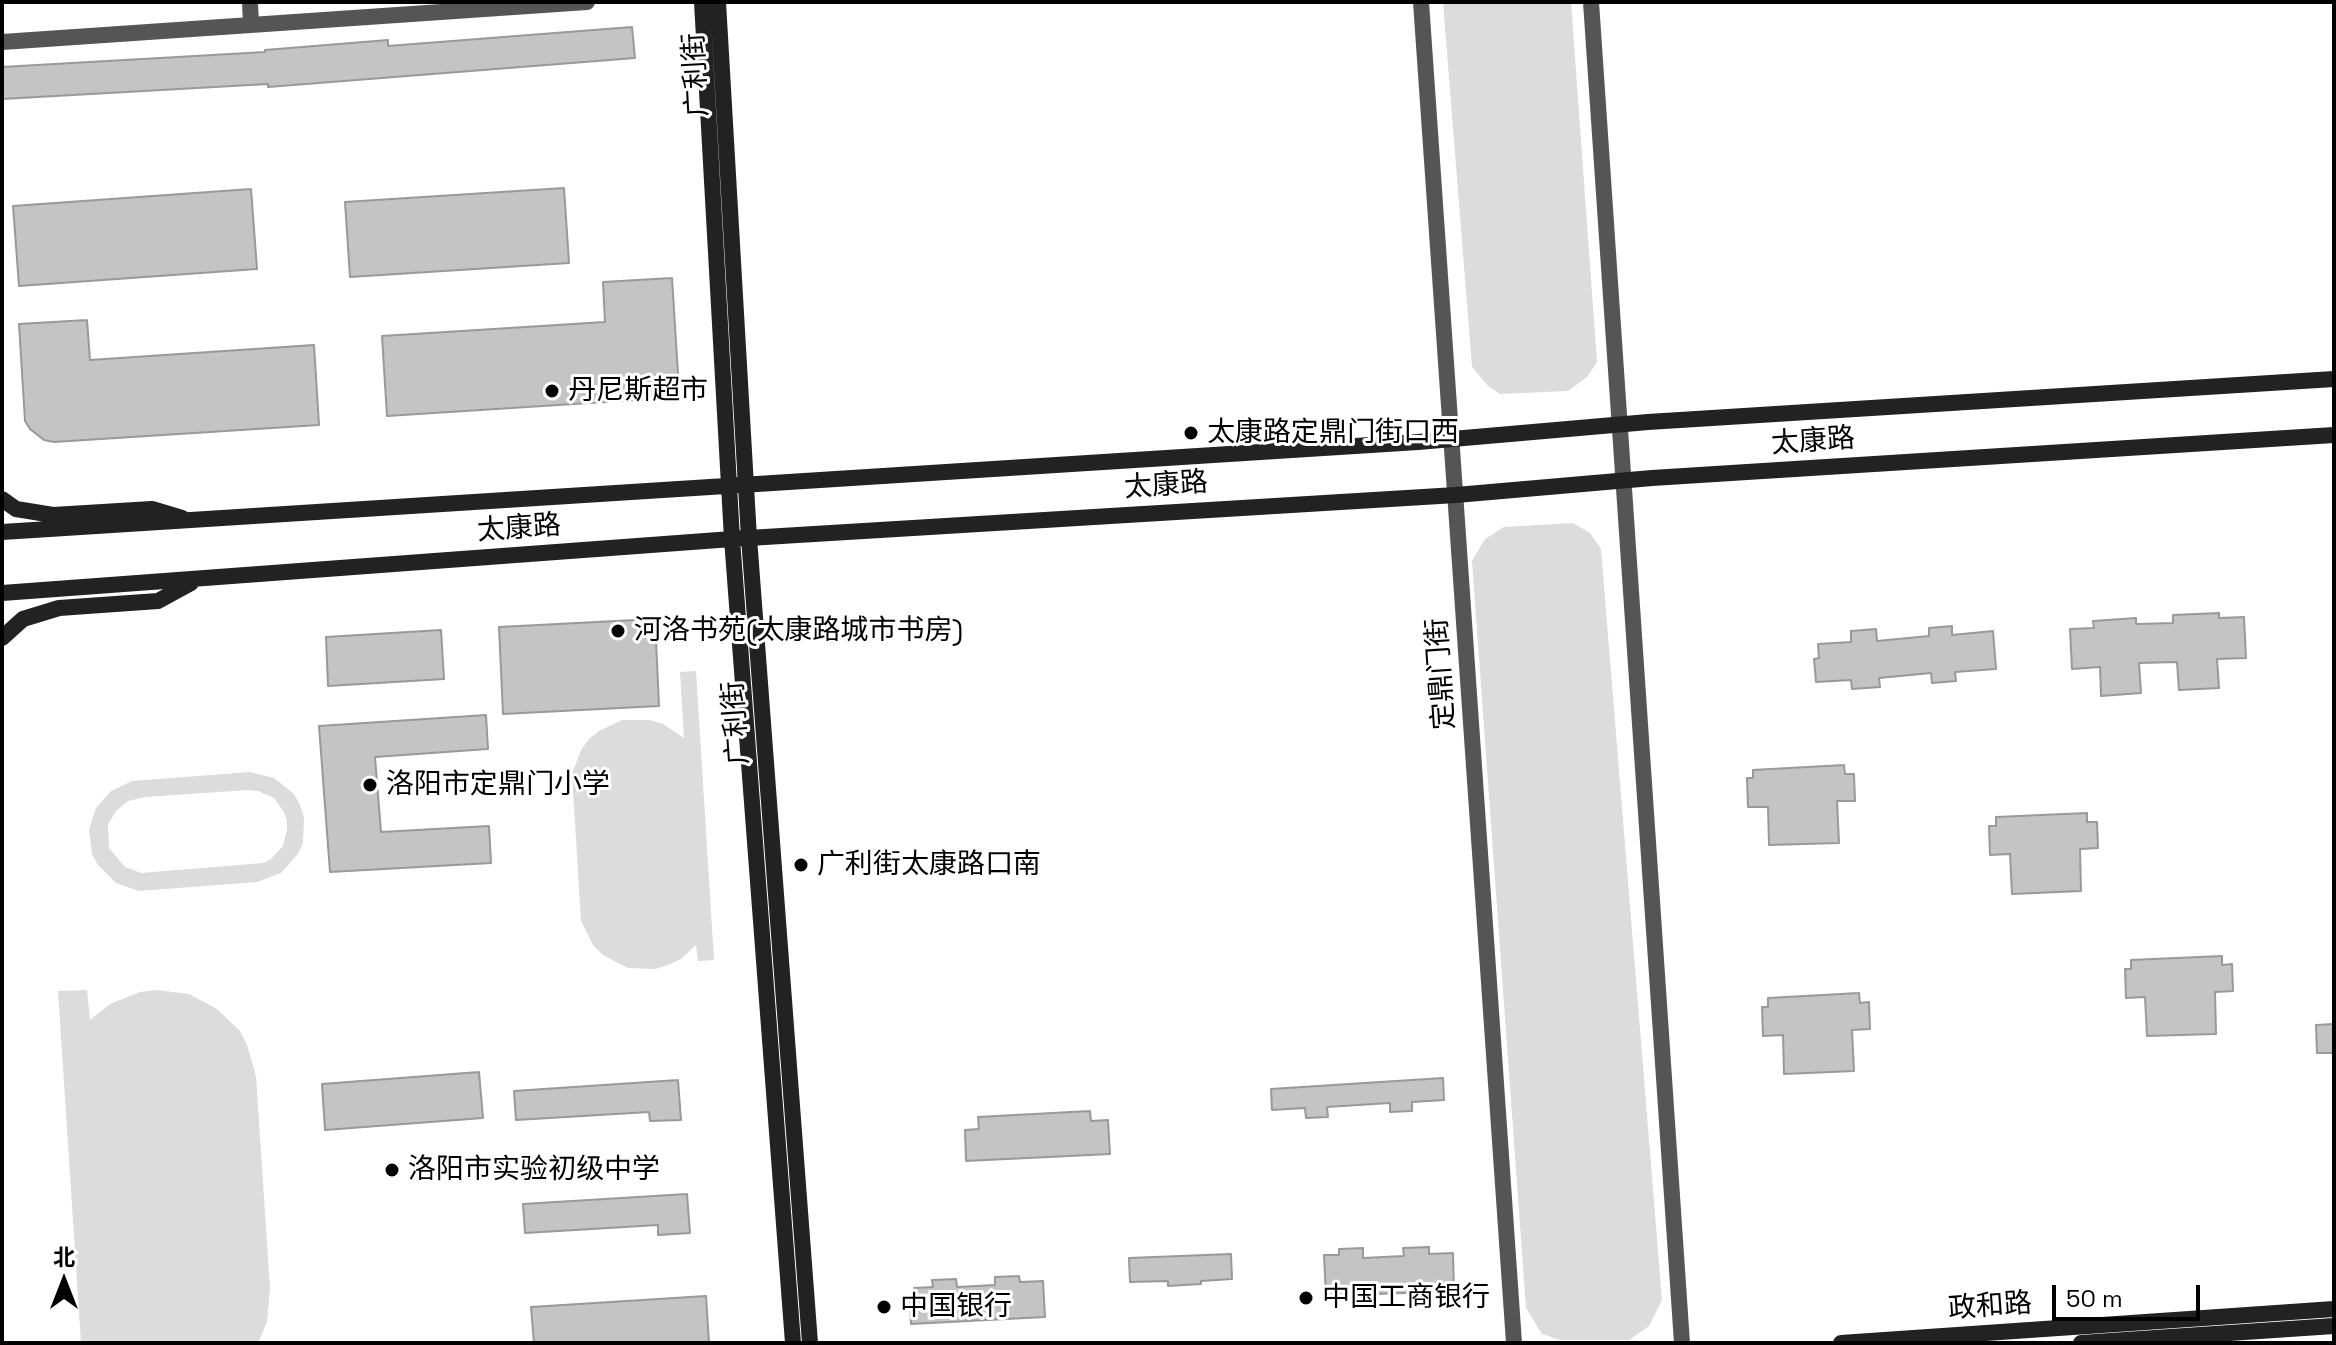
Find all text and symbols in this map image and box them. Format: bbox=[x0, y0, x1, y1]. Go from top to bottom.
street label: 广利街 bbox=[678, 32, 716, 118]
place label: 丹尼斯超市 bbox=[568, 374, 708, 408]
marker: 丹尼斯超市 bbox=[543, 382, 561, 400]
place label: 太康路定鼎门街口西 bbox=[1207, 416, 1459, 450]
street label: 太康路 bbox=[1770, 422, 1856, 462]
marker: 太康路定鼎门街口西 bbox=[1182, 424, 1200, 442]
street label: 太康路 bbox=[1123, 466, 1209, 506]
street label: 太康路 bbox=[476, 509, 562, 549]
place label: 河洛书苑(太康路城市书房) bbox=[634, 614, 963, 648]
street label: 定鼎门街 bbox=[1421, 617, 1463, 731]
marker: 河洛书苑(太康路城市书房) bbox=[609, 622, 627, 640]
street label: 广利街 bbox=[717, 680, 757, 766]
place label: 洛阳市定鼎门小学 bbox=[386, 768, 610, 802]
marker: 洛阳市定鼎门小学 bbox=[361, 776, 379, 794]
place label: 广利街太康路口南 bbox=[817, 848, 1041, 882]
marker: 广利街太康路口南 bbox=[792, 856, 810, 874]
place label: 洛阳市实验初级中学 bbox=[408, 1153, 660, 1187]
marker: 洛阳市实验初级中学 bbox=[383, 1161, 401, 1179]
north arrow bbox=[24, 1241, 104, 1321]
text: 北 bbox=[53, 1243, 75, 1271]
scale bar bbox=[2056, 1269, 2204, 1319]
place label: 中国工商银行 bbox=[1322, 1281, 1490, 1315]
text: 50 m bbox=[2066, 1283, 2123, 1314]
street label: 政和路 bbox=[1947, 1287, 2033, 1327]
marker: 中国工商银行 bbox=[1297, 1289, 1315, 1307]
place label: 中国银行 bbox=[900, 1290, 1012, 1324]
marker: 中国银行 bbox=[875, 1298, 893, 1316]

